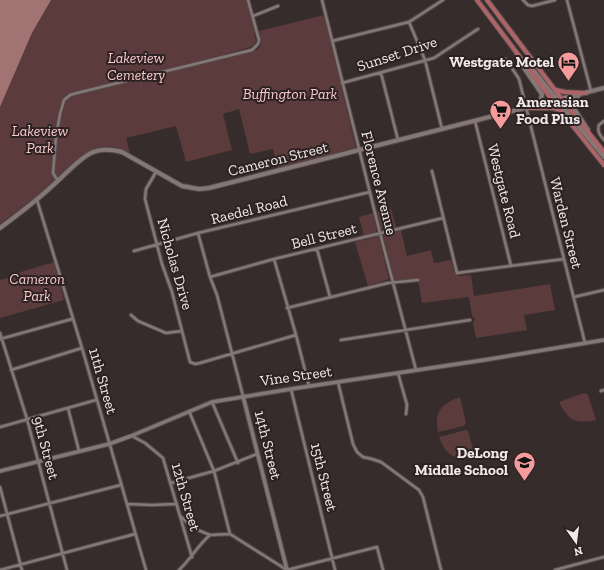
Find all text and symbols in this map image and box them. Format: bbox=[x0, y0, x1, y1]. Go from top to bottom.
street label: Sunset Drive bbox=[355, 33, 439, 75]
park label: Lakeview Cemetery bbox=[107, 49, 165, 84]
hotel icon: Westgate Motel bbox=[556, 49, 582, 82]
place label: Westgate Motel bbox=[449, 53, 554, 71]
park label: Buffington Park bbox=[243, 85, 338, 103]
place label: Amerasian Food Plus bbox=[516, 93, 589, 128]
supermarket icon: Amerasian Food Plus bbox=[487, 98, 513, 131]
park label: Lakeview Park bbox=[12, 122, 68, 157]
street label: Florence Avenue bbox=[357, 129, 401, 237]
street label: Cameron Street bbox=[226, 138, 330, 180]
street label: Westgate Road bbox=[484, 142, 525, 241]
street label: Warden Street bbox=[546, 175, 586, 271]
street label: Raedel Road bbox=[209, 192, 290, 228]
street label: Nicholas Drive bbox=[153, 216, 197, 312]
street label: Bell Street bbox=[289, 219, 359, 253]
park label: Cameron Park bbox=[9, 270, 65, 305]
street label: 11th Street bbox=[85, 346, 121, 417]
street label: Vine Street bbox=[258, 362, 333, 390]
street label: 14th Street bbox=[251, 409, 285, 482]
street label: 9th Street bbox=[29, 414, 63, 482]
street label: 15th Street bbox=[307, 441, 341, 514]
place label: DeLong Middle School bbox=[415, 444, 508, 479]
school or university icon: DeLong Middle School bbox=[511, 449, 537, 482]
street label: 12th Street bbox=[168, 461, 204, 534]
north arrow bbox=[556, 522, 596, 562]
text: N bbox=[572, 544, 584, 559]

